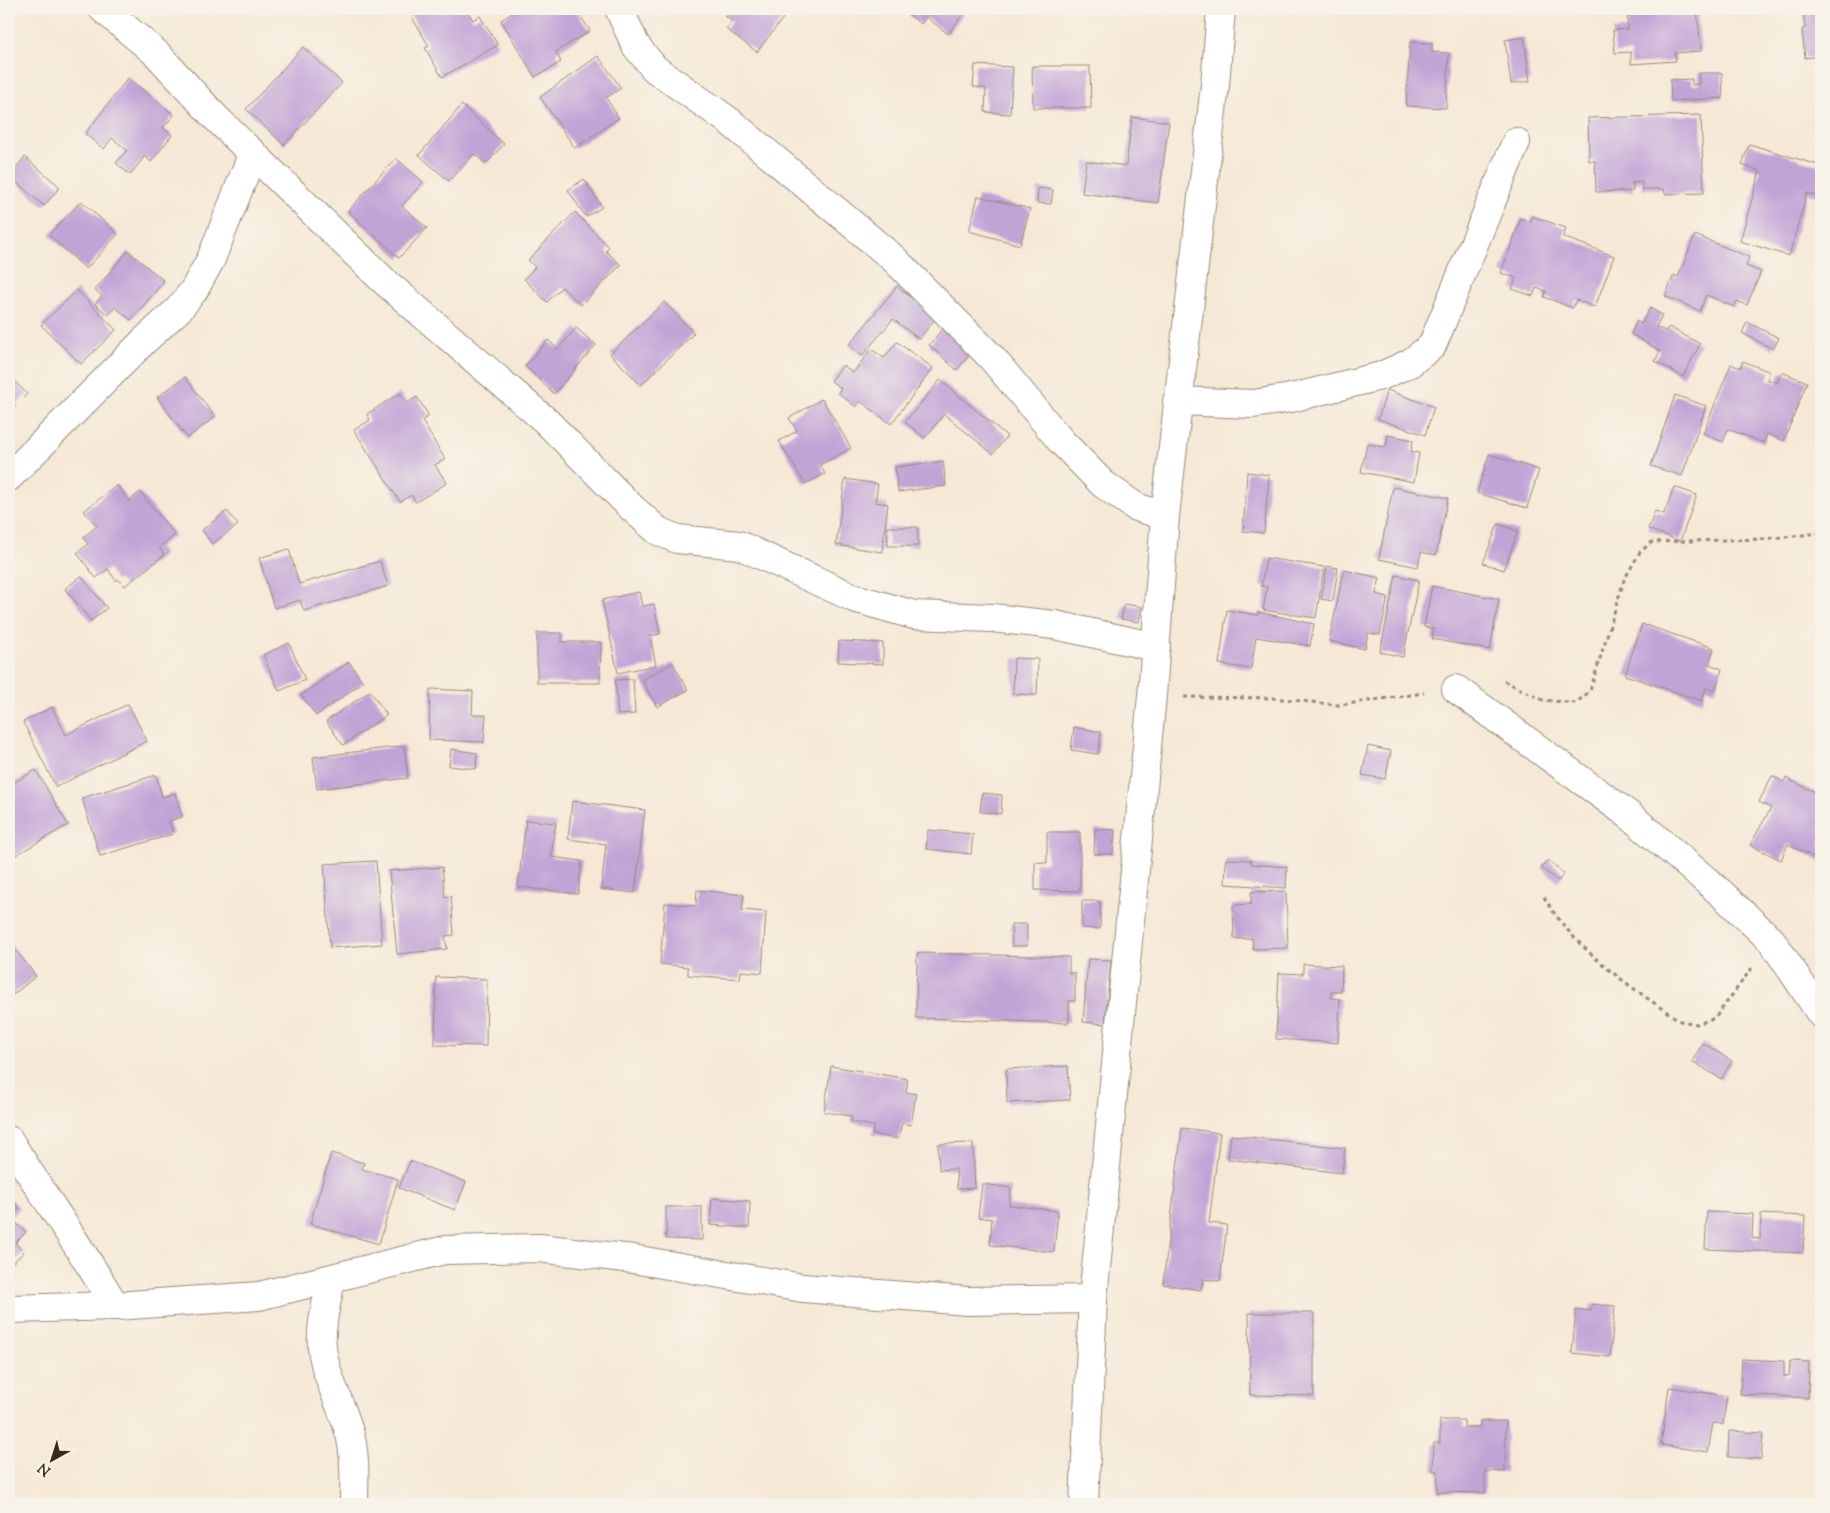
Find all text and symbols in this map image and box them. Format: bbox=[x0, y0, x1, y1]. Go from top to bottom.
north arrow bbox=[28, 1436, 78, 1486]
text: N bbox=[34, 1457, 56, 1480]

